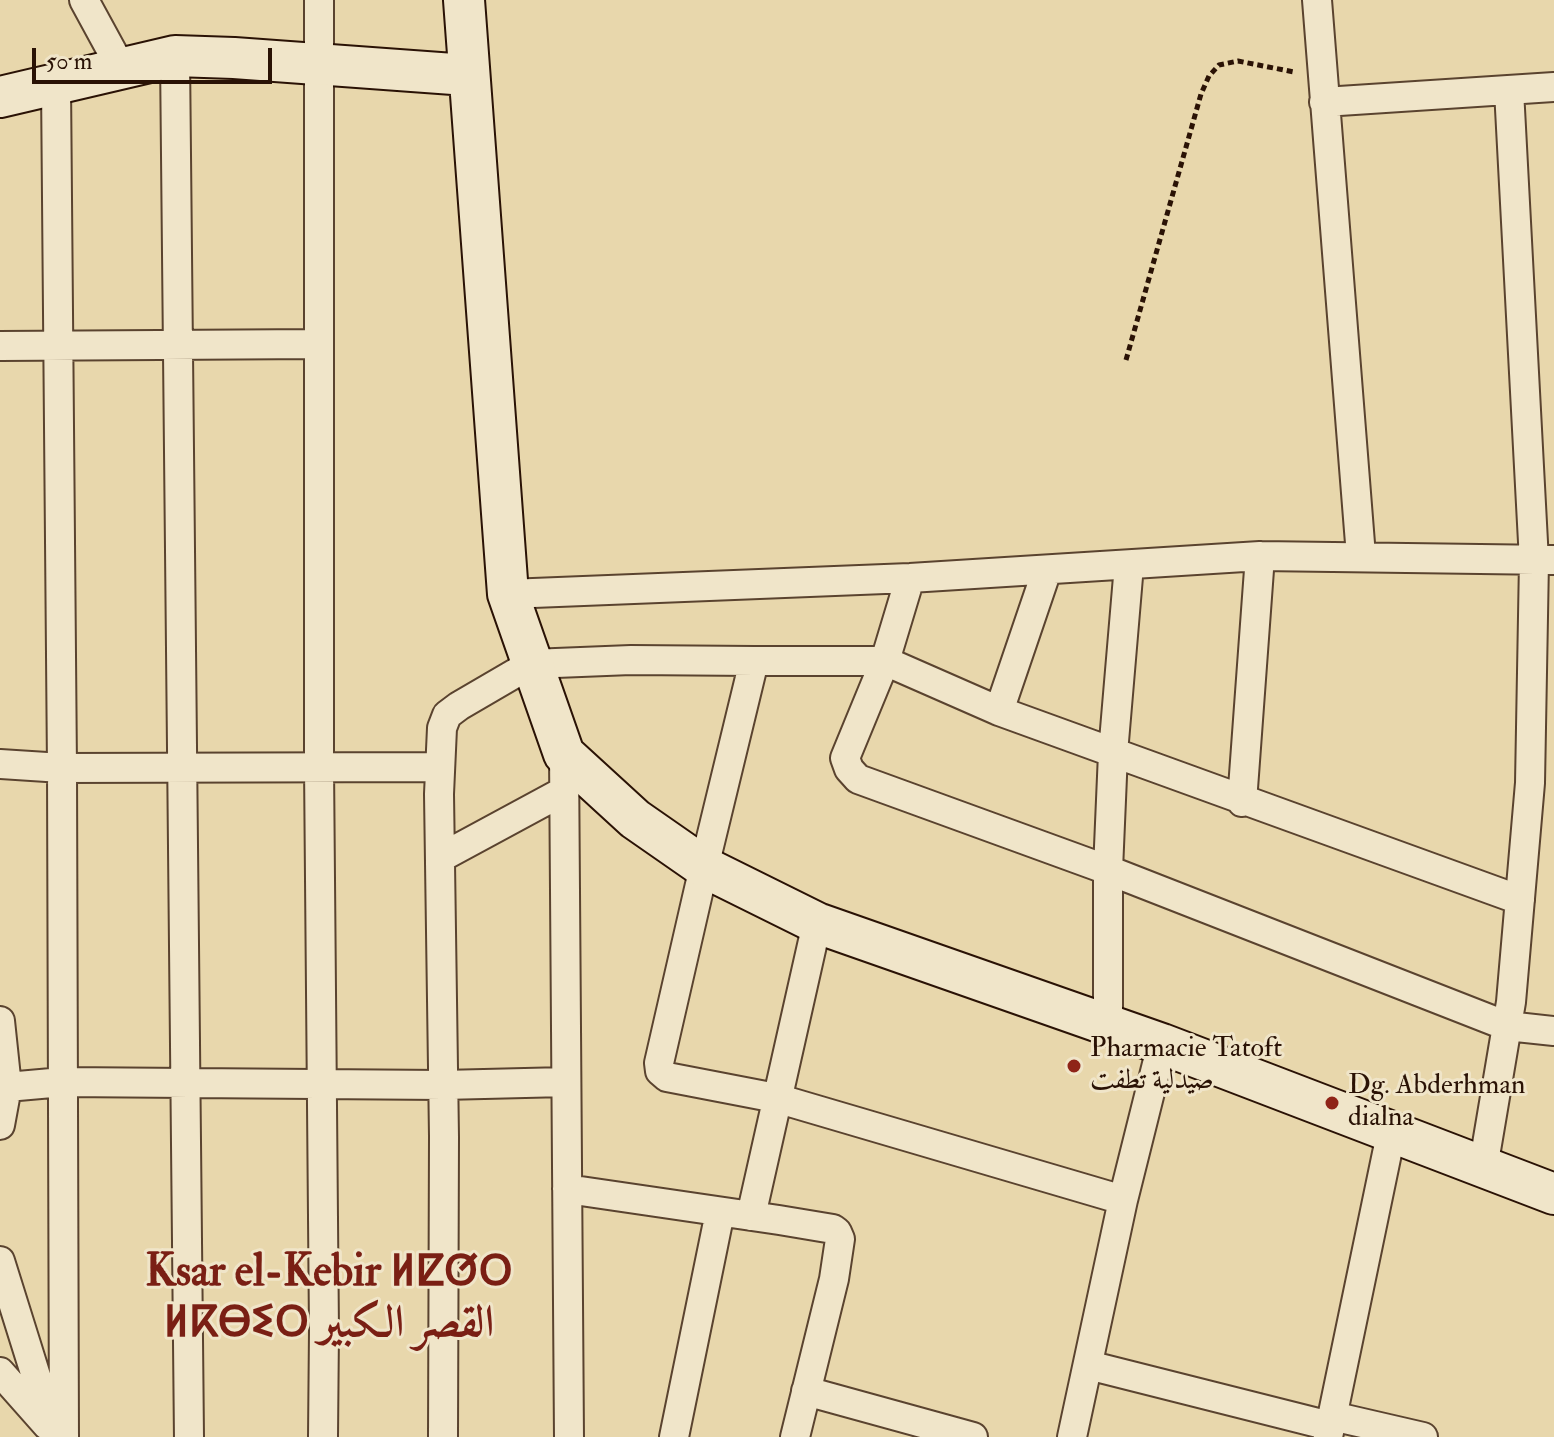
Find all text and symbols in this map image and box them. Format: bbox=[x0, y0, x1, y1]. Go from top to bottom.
scale bar bbox=[36, 32, 276, 82]
text: 50 m bbox=[46, 46, 92, 77]
place label: Pharmacie Tatoft صيدلية تطفت bbox=[1090, 1033, 1282, 1099]
marker: Pharmacie Tatoft صيدلية تطفت bbox=[1065, 1057, 1083, 1075]
place label: Dg. Abderhman dialna bbox=[1348, 1070, 1525, 1136]
marker: Dg. Abderhman dialna bbox=[1323, 1094, 1341, 1112]
district label: Ksar el-Kebir ⵍⵇⵚⵔ ⵍⴽⴱⵉⵔ القصر الكبير bbox=[145, 1250, 513, 1353]

